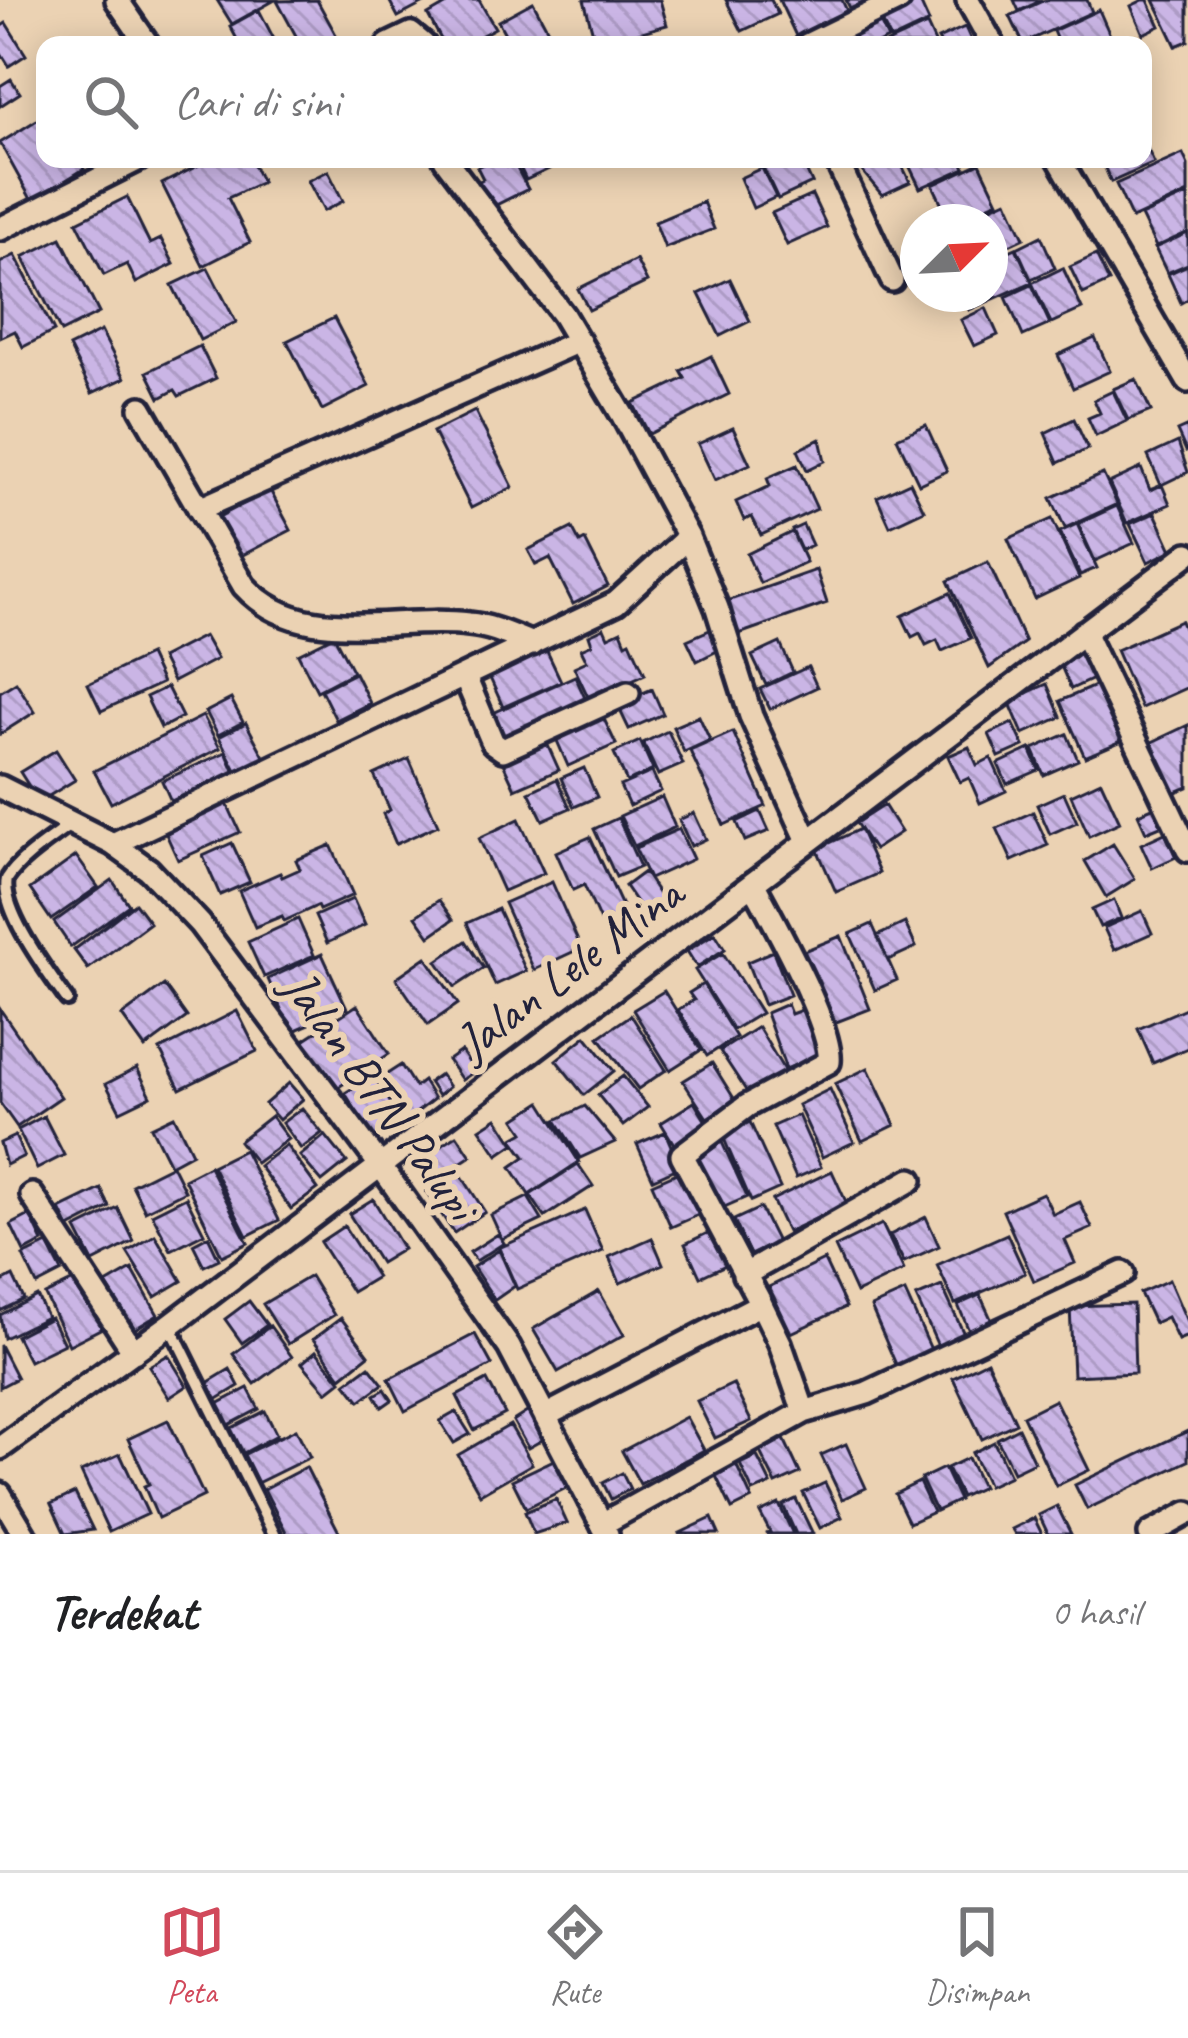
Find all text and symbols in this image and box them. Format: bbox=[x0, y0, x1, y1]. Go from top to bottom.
search box bbox=[36, 36, 1152, 168]
icon: search bbox=[78, 69, 144, 135]
text: Cari di sini bbox=[174, 74, 340, 131]
north arrow bbox=[900, 204, 1008, 312]
street label: Jalan Lele Mina bbox=[440, 859, 698, 1076]
street label: Jalan BTN Palupi bbox=[266, 955, 496, 1237]
text: Terdekat bbox=[48, 1580, 197, 1644]
text: 0 hasil bbox=[1051, 1588, 1140, 1637]
tab: Peta bbox=[159, 1899, 225, 2013]
tab: Rute bbox=[542, 1899, 608, 2013]
tab: Disimpan bbox=[925, 1899, 1029, 2013]

